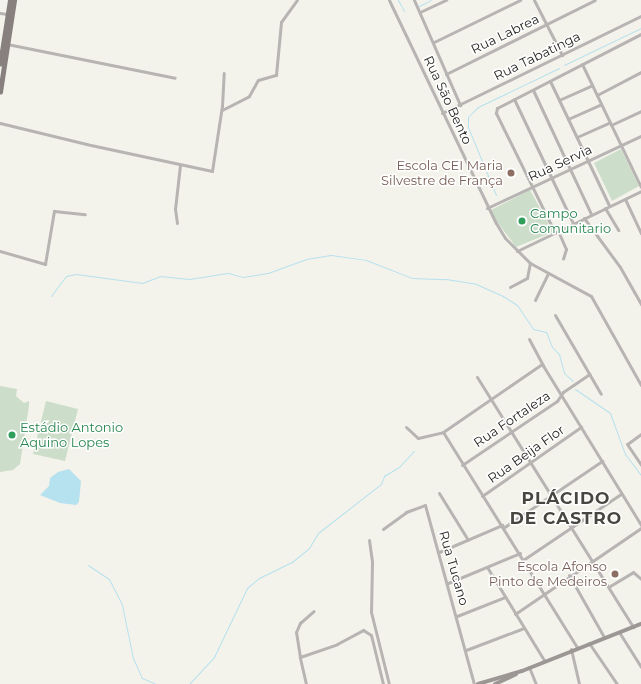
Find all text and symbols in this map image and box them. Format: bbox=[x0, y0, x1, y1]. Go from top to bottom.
street label: Rua Labrea bbox=[468, 11, 542, 57]
street label: Rua Tabatinga bbox=[491, 28, 583, 84]
street label: Rua São Bento bbox=[421, 53, 475, 147]
street label: Rua Servia bbox=[526, 141, 594, 185]
place label: Escola CEI Maria Silvestre de França bbox=[381, 158, 503, 189]
marker: Escola CEI Maria Silvestre de França bbox=[506, 168, 516, 178]
place label: Campo Comunitario bbox=[530, 206, 611, 237]
marker: Campo Comunitario bbox=[517, 216, 527, 226]
street label: Rua Fortaleza bbox=[471, 388, 553, 450]
place label: Estádio Antonio Aquino Lopes bbox=[20, 420, 123, 451]
street label: Rua Beija Flor bbox=[485, 422, 567, 486]
marker: Estádio Antonio Aquino Lopes bbox=[7, 430, 17, 440]
district label: PLÁCIDO DE CASTRO bbox=[510, 489, 622, 529]
street label: Rua Tucano bbox=[436, 529, 472, 607]
place label: Escola Afonso Pinto de Medeiros bbox=[489, 559, 607, 590]
marker: Escola Afonso Pinto de Medeiros bbox=[610, 569, 620, 579]

